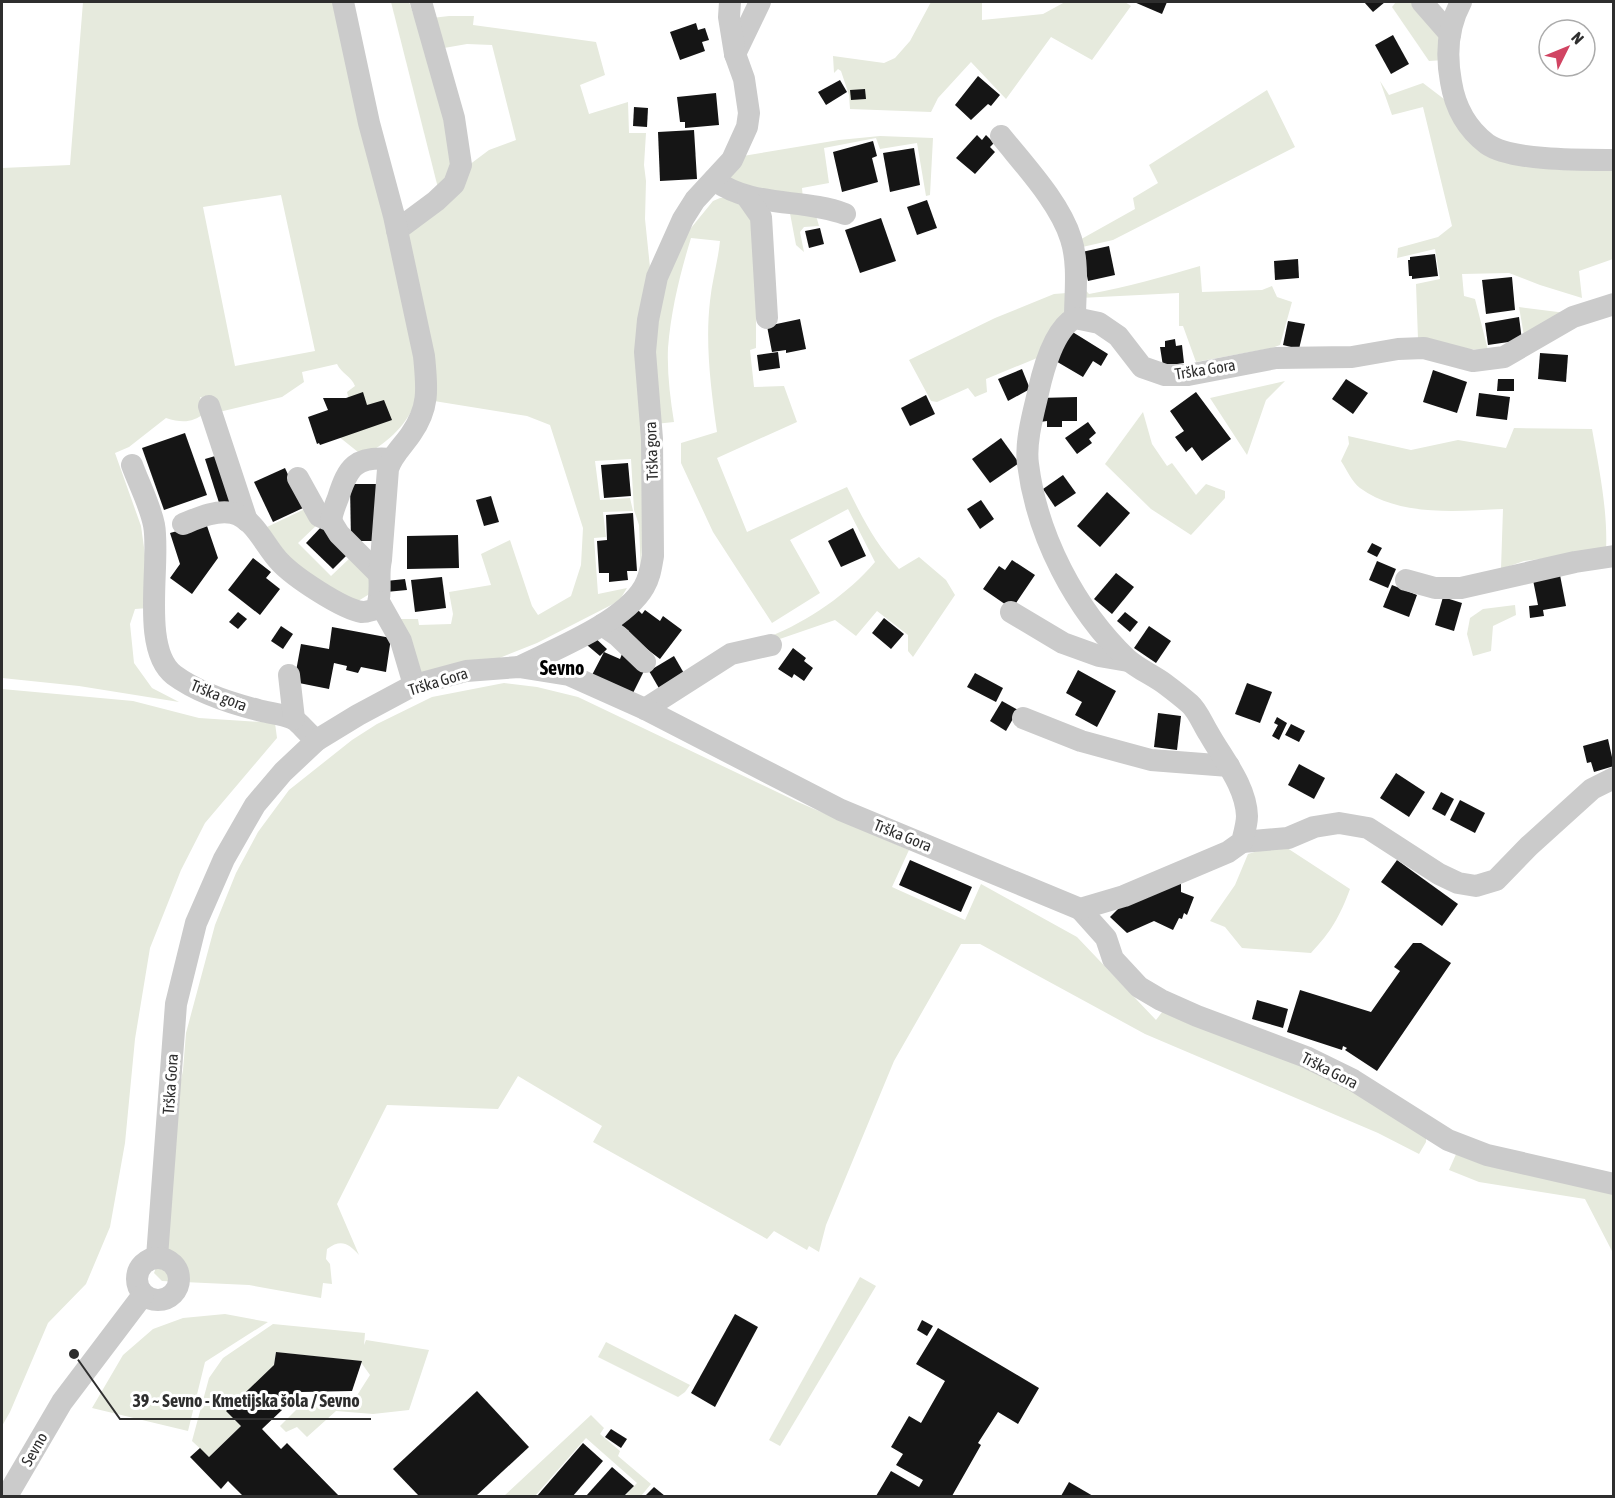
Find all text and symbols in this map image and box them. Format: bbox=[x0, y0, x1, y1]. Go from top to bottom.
north arrow bbox=[1537, 18, 1597, 78]
text: N bbox=[1568, 28, 1588, 47]
street label: Trška Gora bbox=[1173, 355, 1237, 383]
street label: Trška gora bbox=[641, 421, 662, 481]
district label: Sevno bbox=[540, 656, 584, 679]
street label: Trška Gora bbox=[406, 663, 470, 699]
street label: Trška gora bbox=[188, 676, 250, 715]
street label: Trška Gora bbox=[871, 815, 935, 855]
street label: Trška Gora bbox=[1299, 1048, 1361, 1092]
street label: Trška Gora bbox=[159, 1053, 181, 1115]
callout: 39 ~ Sevno - Kmetijska šola / Sevno bbox=[120, 1383, 371, 1419]
text: 39 ~ Sevno - Kmetijska šola / Sevno bbox=[132, 1390, 360, 1411]
street label: Sevno bbox=[17, 1429, 51, 1469]

